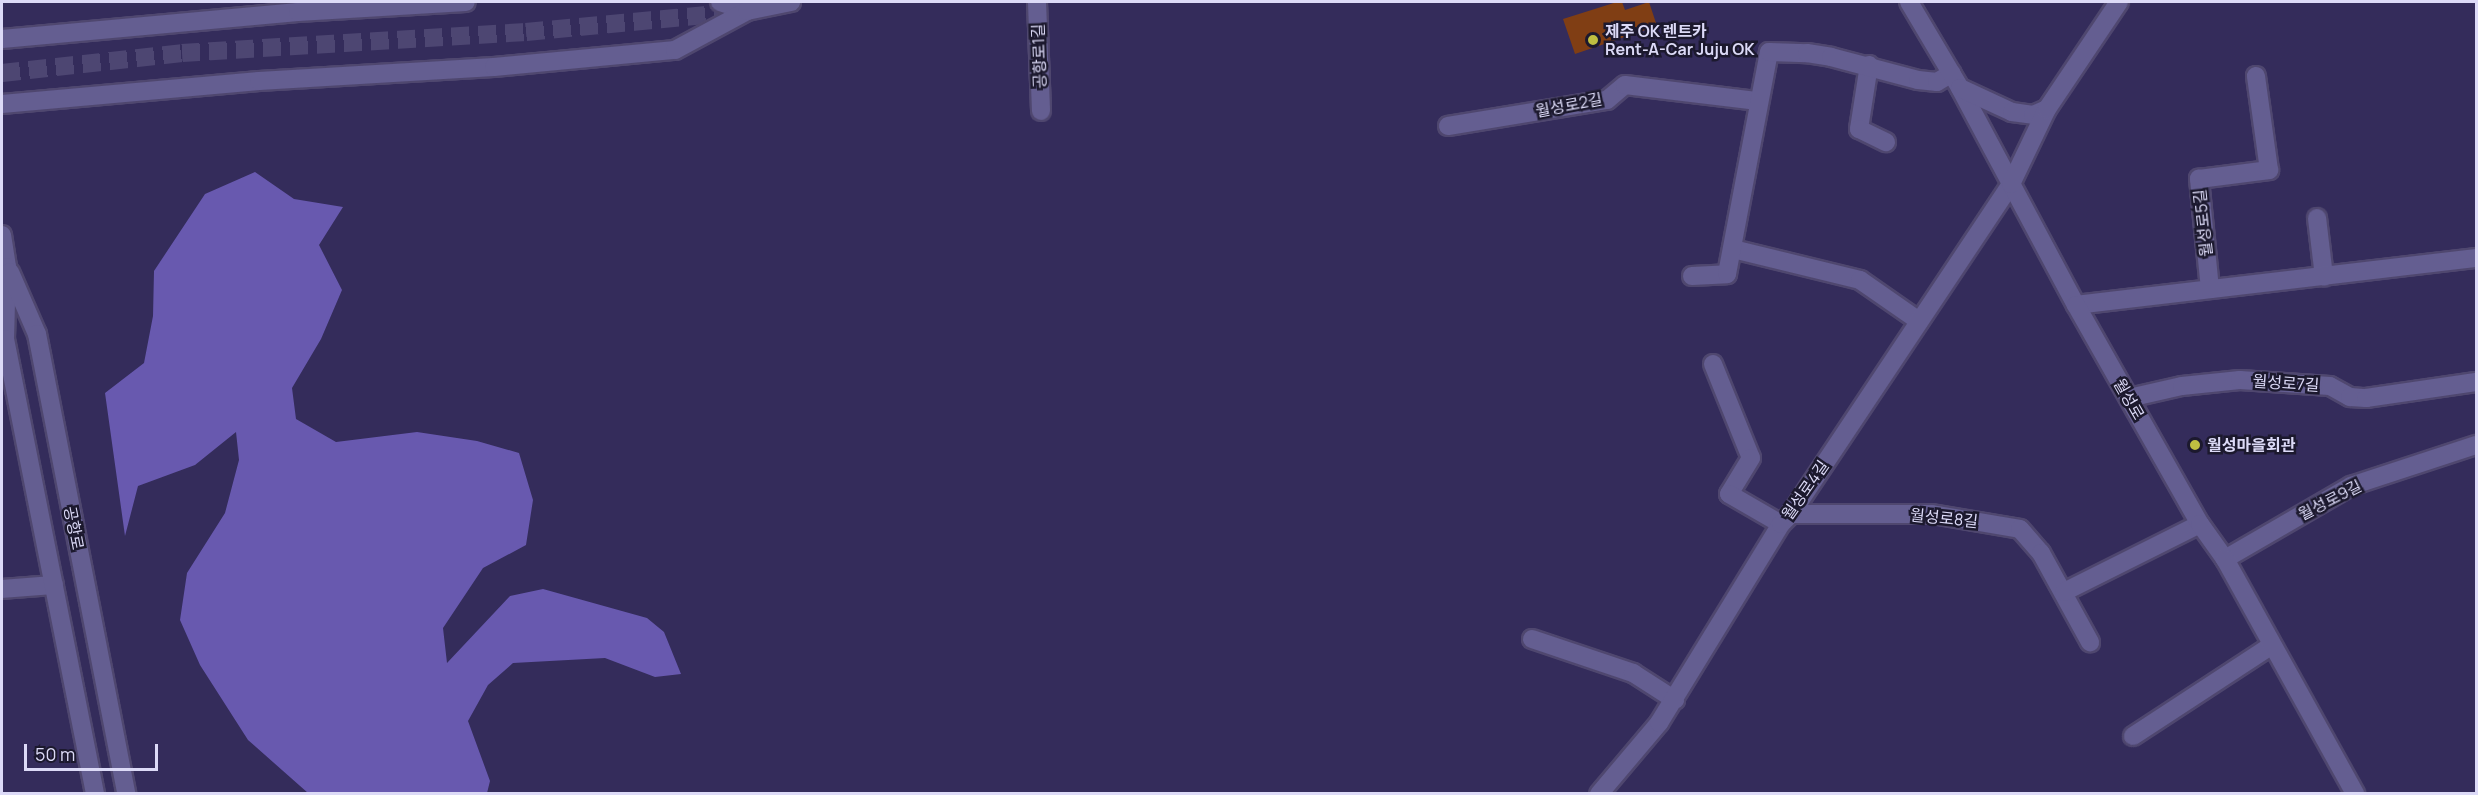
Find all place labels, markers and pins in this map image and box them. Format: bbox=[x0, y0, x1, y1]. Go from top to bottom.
place label: 제주 OK 렌트카 Rent-A-Car Juju OK bbox=[1605, 21, 1755, 59]
marker: 제주 OK 렌트카 Rent-A-Car Juju OK bbox=[1586, 33, 1600, 47]
place label: 월성마을회관 bbox=[2207, 435, 2295, 455]
marker: 월성마을회관 bbox=[2188, 438, 2202, 452]

